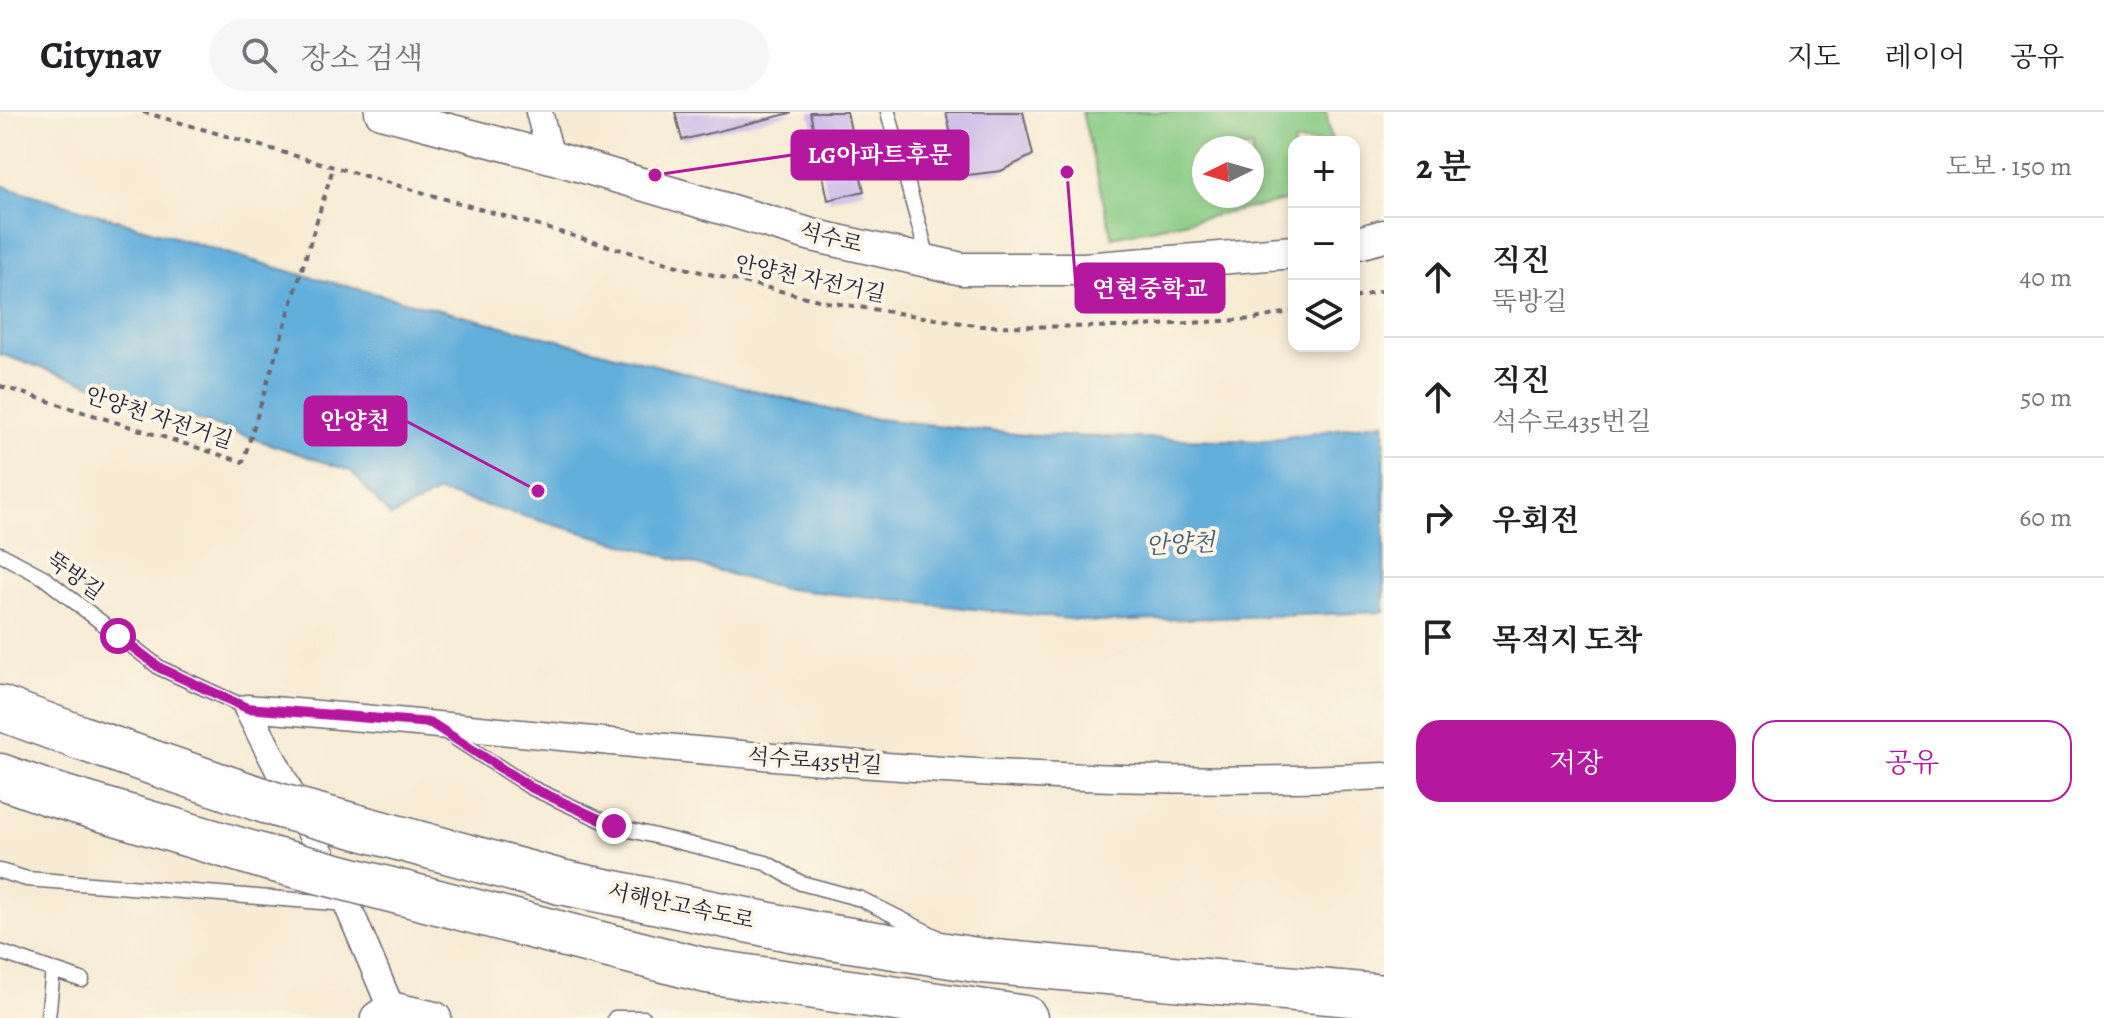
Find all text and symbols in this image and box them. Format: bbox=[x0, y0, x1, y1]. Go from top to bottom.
search box bbox=[209, 19, 769, 91]
text: Citynav bbox=[40, 29, 161, 81]
icon: search bbox=[237, 33, 281, 77]
text: 장소 검색 bbox=[301, 38, 423, 78]
text: 지도 bbox=[1787, 38, 1841, 76]
text: 레이어 bbox=[1885, 38, 1966, 76]
text: 공유 bbox=[2010, 38, 2064, 76]
callout: LG아파트후문 bbox=[792, 131, 968, 179]
north arrow bbox=[1192, 136, 1264, 208]
map controls bbox=[1288, 136, 1360, 352]
button: + bbox=[1288, 136, 1360, 208]
text: LG아파트후문 bbox=[808, 139, 952, 171]
text: 2 분 bbox=[1416, 143, 1471, 190]
text: 도보 · 150 m bbox=[1946, 149, 2072, 184]
button: − bbox=[1288, 208, 1360, 280]
street label: 석수로 bbox=[796, 216, 866, 260]
text: 직진 bbox=[1492, 240, 1550, 280]
street label: 안양천 자전거길 bbox=[732, 248, 888, 310]
icon: ahead bbox=[1416, 255, 1460, 299]
text: 40 m bbox=[2020, 260, 2072, 295]
callout: 연현중학교 bbox=[1076, 264, 1224, 312]
text: 연현중학교 bbox=[1092, 273, 1208, 305]
button: layers bbox=[1288, 280, 1360, 352]
text: 뚝방길 bbox=[1492, 284, 1567, 319]
text: 직진 bbox=[1492, 360, 1550, 400]
icon: ahead bbox=[1416, 375, 1460, 419]
street label: 안양천 자전거길 bbox=[82, 380, 236, 456]
text: 50 m bbox=[2020, 380, 2072, 415]
callout: 안양천 bbox=[305, 397, 406, 445]
text: 석수로435번길 bbox=[1492, 404, 1651, 439]
text: 안양천 bbox=[320, 405, 390, 437]
icon: right bbox=[1416, 495, 1460, 539]
text: 우회전 bbox=[1492, 500, 1579, 540]
text: 60 m bbox=[2019, 500, 2072, 535]
water label: 안양천 bbox=[1144, 526, 1217, 562]
street label: 뚝방길 bbox=[40, 545, 110, 607]
icon: arrive bbox=[1416, 615, 1460, 659]
route start bbox=[100, 618, 136, 654]
text: 목적지 도착 bbox=[1492, 620, 1642, 660]
button: 저장 bbox=[1416, 720, 1736, 802]
button: 공유 bbox=[1752, 720, 2072, 802]
street label: 석수로435번길 bbox=[747, 741, 883, 781]
route end bbox=[596, 808, 632, 844]
street label: 서해안고속도로 bbox=[605, 876, 757, 936]

